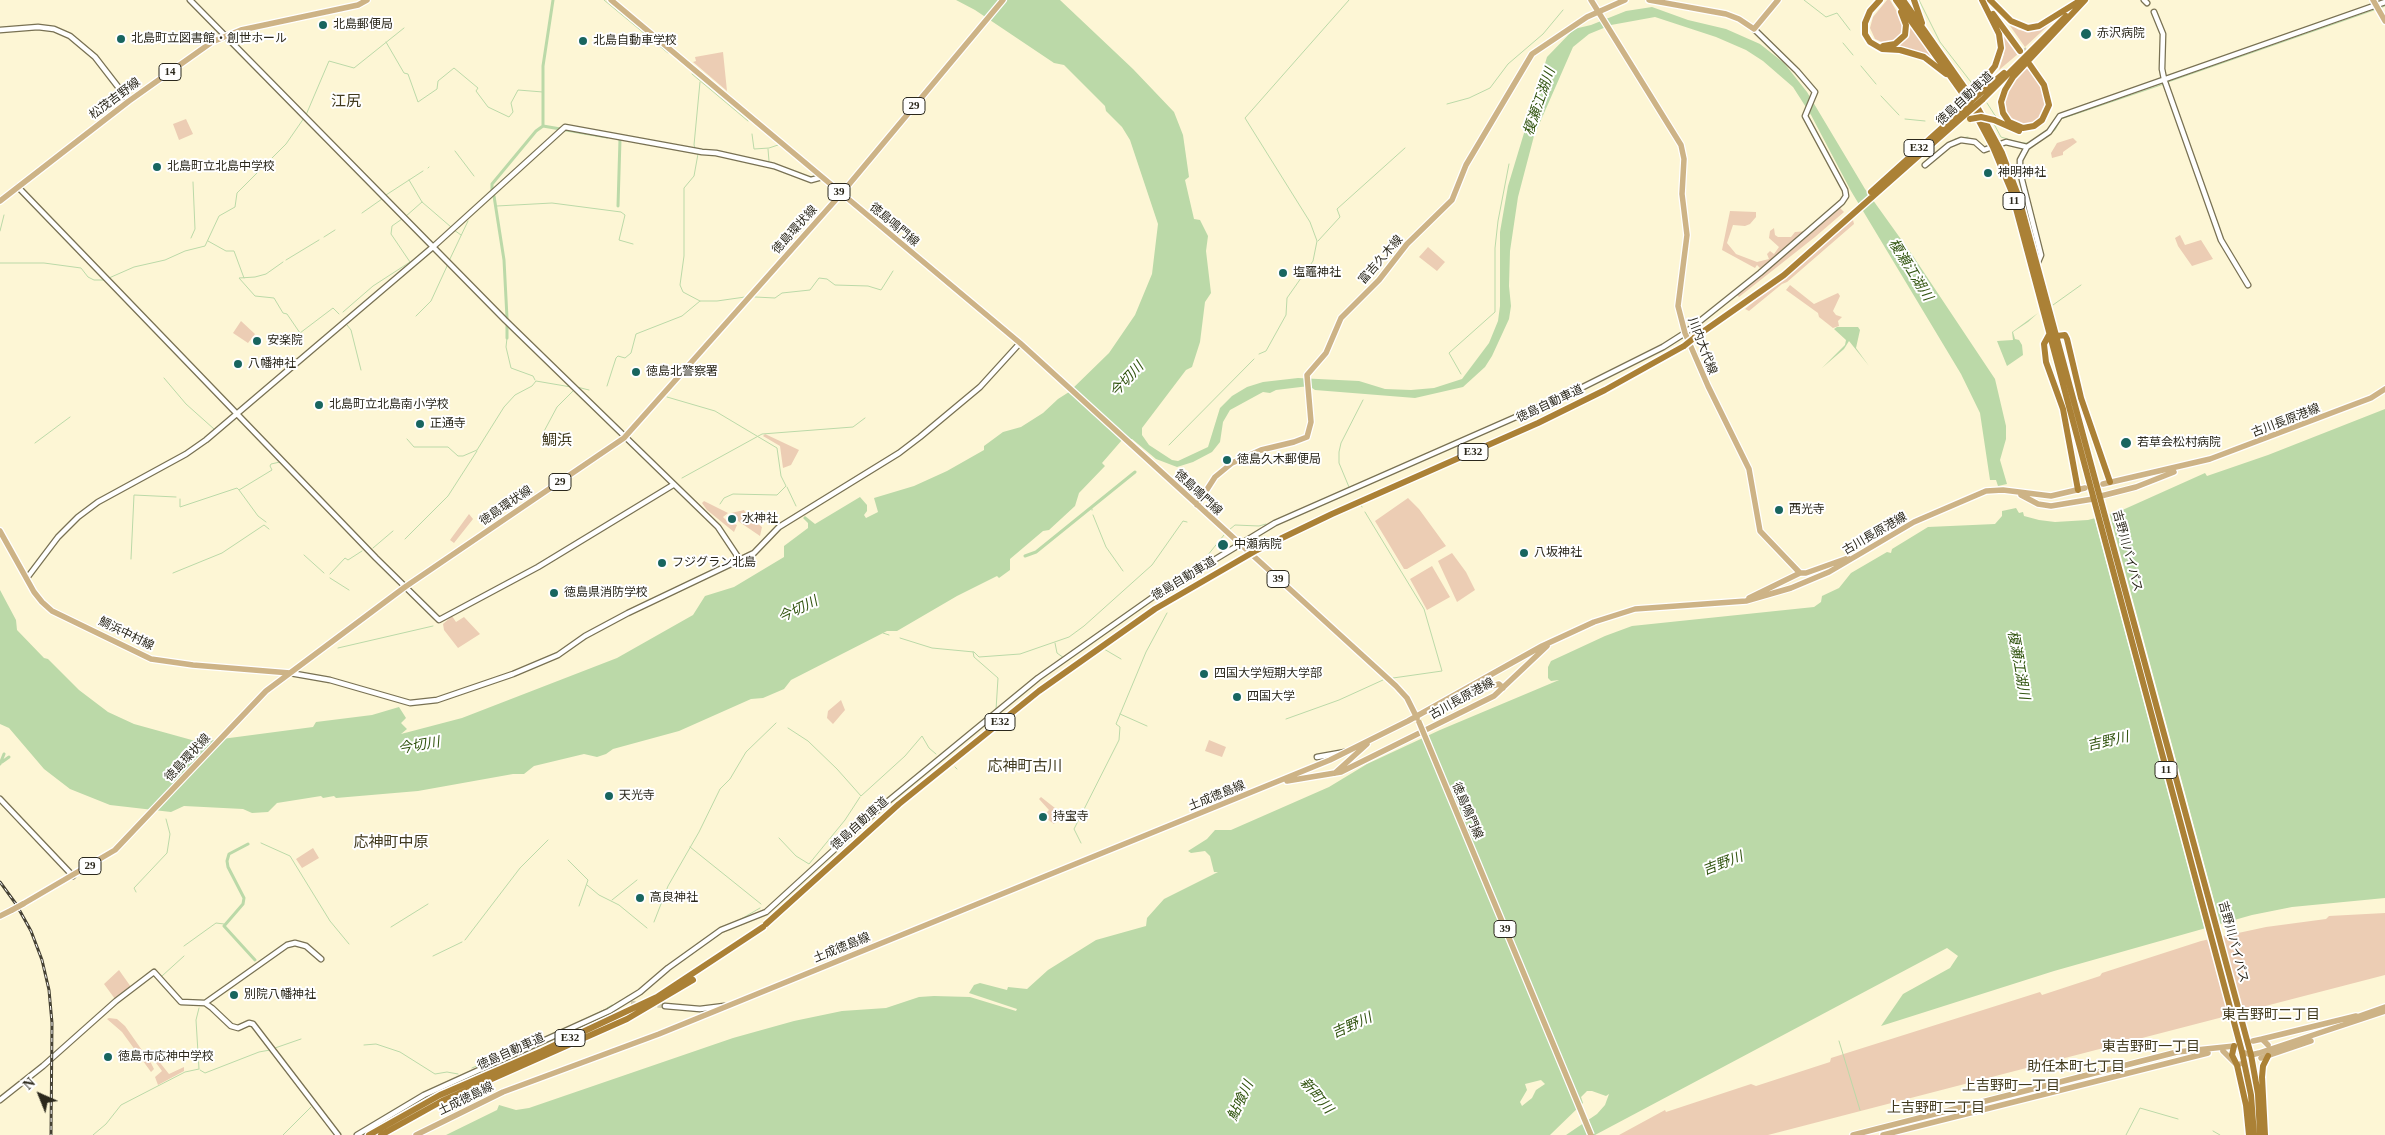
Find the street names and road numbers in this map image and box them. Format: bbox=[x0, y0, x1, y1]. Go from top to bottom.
road number: 14 bbox=[159, 64, 181, 80]
street label: 徳島自動車道 bbox=[1934, 69, 1996, 129]
street label: 松茂吉野線 bbox=[87, 75, 143, 123]
road number: 29 bbox=[903, 98, 925, 114]
road number: E32 bbox=[1904, 140, 1934, 156]
road number: 39 bbox=[828, 183, 850, 200]
road number: 11 bbox=[2003, 192, 2025, 210]
street label: 徳島鳴門線 bbox=[866, 200, 922, 250]
street label: 徳島環状線 bbox=[770, 203, 820, 257]
street label: 富吉久木線 bbox=[1356, 233, 1406, 287]
street label: 川内大代線 bbox=[1685, 315, 1719, 377]
street label: 徳島自動車道 bbox=[1514, 382, 1586, 426]
street label: 古川長原港線 bbox=[2250, 401, 2322, 441]
road number: E32 bbox=[1458, 444, 1488, 461]
street label: 徳島鳴門線 bbox=[1171, 467, 1225, 519]
road number: 29 bbox=[549, 474, 571, 491]
street label: 徳島環状線 bbox=[477, 483, 535, 529]
street label: 吉野川バイパス bbox=[2109, 509, 2145, 593]
street label: 古川長原港線 bbox=[1840, 510, 1910, 558]
street label: 徳島自動車道 bbox=[1149, 554, 1219, 604]
road number: 39 bbox=[1267, 570, 1289, 588]
street label: 鯛浜中村線 bbox=[96, 614, 156, 654]
street label: 古川長原港線 bbox=[1427, 675, 1497, 723]
road number: E32 bbox=[985, 714, 1015, 730]
street label: 徳島環状線 bbox=[162, 731, 214, 785]
road number: 11 bbox=[2155, 762, 2177, 778]
street label: 土成徳島線 bbox=[1186, 778, 1248, 814]
street label: 徳島鳴門線 bbox=[1449, 781, 1485, 841]
street label: 徳島自動車道 bbox=[828, 795, 892, 853]
road number: 29 bbox=[79, 858, 101, 874]
street label: 吉野川バイパス bbox=[2215, 900, 2251, 984]
road number: 39 bbox=[1494, 921, 1516, 938]
street label: 土成徳島線 bbox=[811, 930, 873, 966]
road number: E32 bbox=[555, 1030, 585, 1046]
street label: 徳島自動車道 bbox=[475, 1031, 547, 1073]
street label: 土成徳島線 bbox=[436, 1079, 496, 1119]

